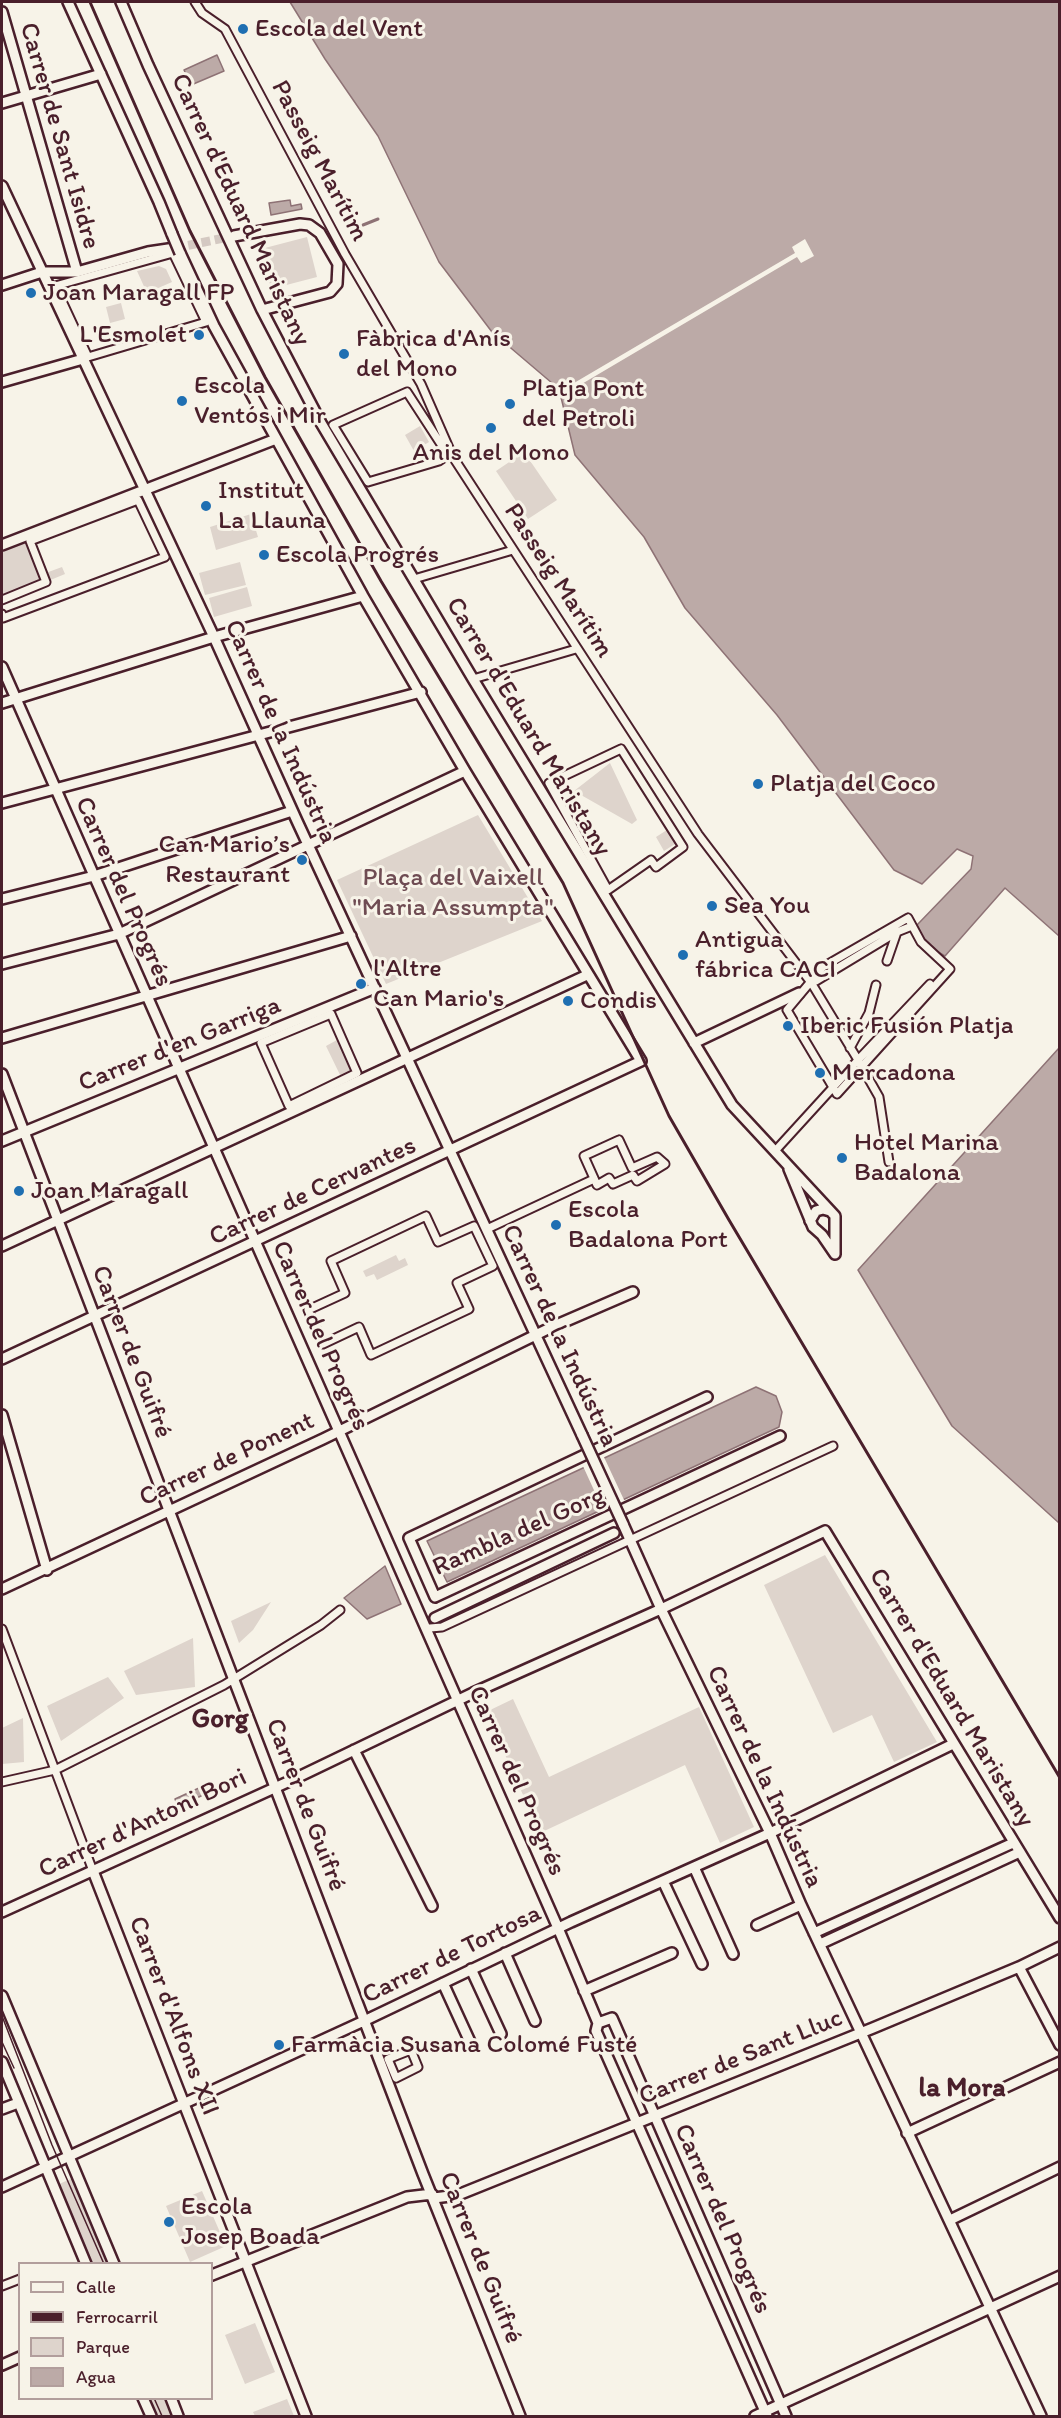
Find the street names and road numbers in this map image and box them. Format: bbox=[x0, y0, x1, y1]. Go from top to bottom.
street label: Carrer de Sant Isidre bbox=[12, 19, 106, 253]
street label: Carrer d'Eduard Maristany bbox=[163, 69, 317, 351]
street label: Passeig Marítim bbox=[263, 75, 375, 247]
street label: Passeig Marítim bbox=[496, 498, 620, 664]
street label: Carrer d'Eduard Maristany bbox=[438, 592, 618, 862]
street label: Carrer de la Indústria bbox=[217, 615, 343, 849]
street label: Carrer del Progrés bbox=[67, 792, 179, 992]
street label: Carrer d'en Garriga bbox=[74, 990, 286, 1100]
street label: Carrer de Cervantes bbox=[205, 1130, 421, 1254]
street label: Carrer de la Indústria bbox=[494, 1220, 624, 1452]
street label: Carrer del Progrés bbox=[264, 1236, 376, 1436]
street label: Carrer de Guifré bbox=[84, 1261, 178, 1443]
street label: Carrer de Ponent bbox=[135, 1406, 319, 1514]
street label: Rambla del Gorg bbox=[428, 1480, 610, 1584]
street label: Carrer d'Eduard Maristany bbox=[861, 1563, 1041, 1833]
street label: Carrer de la Indústria bbox=[699, 1661, 829, 1893]
street label: Carrer del Progrés bbox=[460, 1681, 572, 1881]
street label: Carrer de Guifré bbox=[258, 1714, 352, 1896]
street label: Carrer d'Antoni Bori bbox=[34, 1762, 252, 1886]
street label: Carrer de Tortosa bbox=[357, 1898, 547, 2012]
street label: Carrer d'Alfons XII bbox=[121, 1912, 225, 2120]
street label: Carrer de Sant Lluc bbox=[635, 2003, 847, 2113]
street label: Carrer del Progrés bbox=[666, 2119, 778, 2319]
street label: Carrer de Guifré bbox=[431, 2168, 529, 2348]

